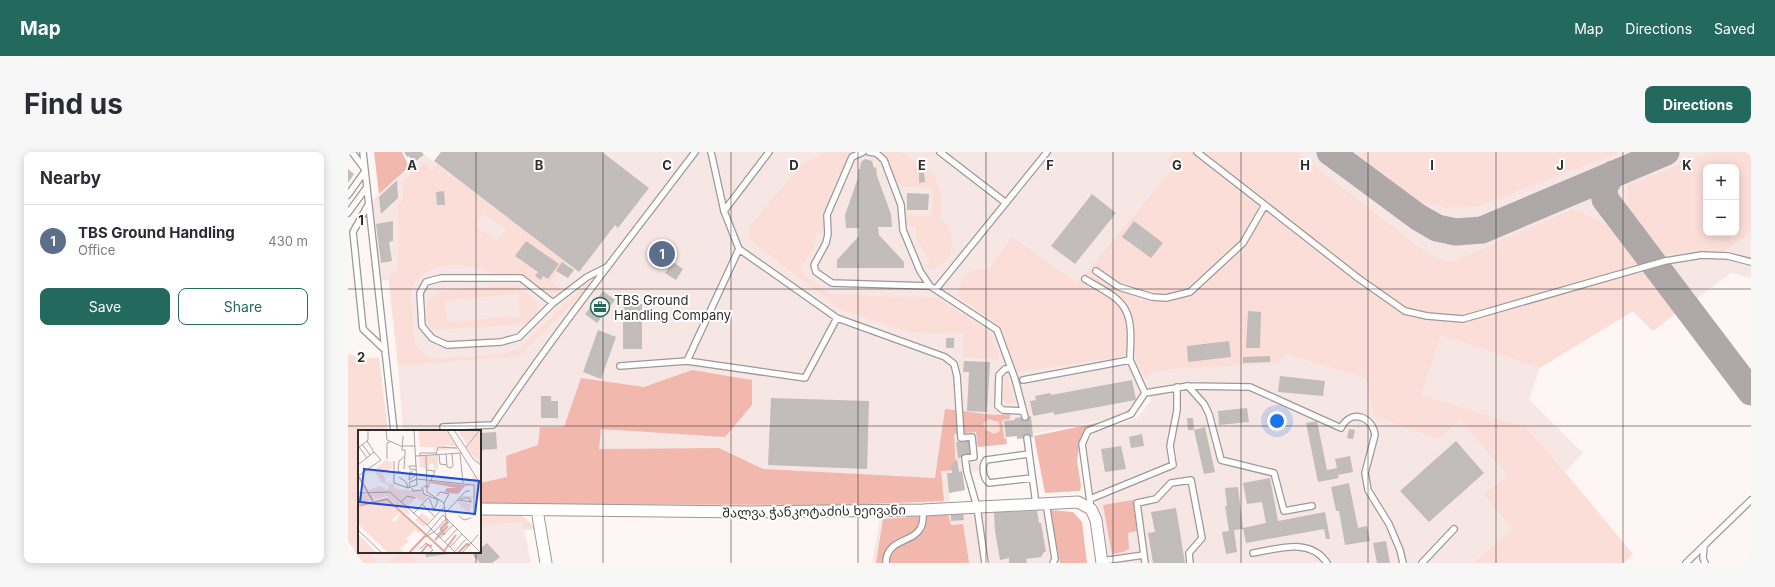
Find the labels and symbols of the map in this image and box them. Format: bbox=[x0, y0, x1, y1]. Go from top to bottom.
text: A bbox=[407, 157, 417, 173]
text: B bbox=[535, 157, 544, 173]
text: C bbox=[662, 157, 672, 173]
text: D bbox=[789, 157, 799, 173]
text: E bbox=[918, 157, 926, 173]
text: F bbox=[1046, 157, 1054, 173]
text: G bbox=[1172, 157, 1182, 173]
text: H bbox=[1300, 157, 1310, 173]
text: I bbox=[1430, 157, 1434, 173]
text: J bbox=[1556, 157, 1564, 173]
text: K bbox=[1682, 157, 1692, 173]
text: 1 bbox=[358, 212, 364, 228]
pin: 1 bbox=[649, 239, 675, 269]
place label: TBS Ground Handling Company bbox=[614, 292, 731, 323]
office icon: TBS Ground Handling Company bbox=[589, 296, 611, 318]
text: 2 bbox=[357, 349, 365, 365]
your location bbox=[1267, 411, 1287, 431]
inset map bbox=[358, 430, 481, 553]
street label: შალვა ჭანკოტაძის ხეივანი bbox=[722, 501, 906, 522]

